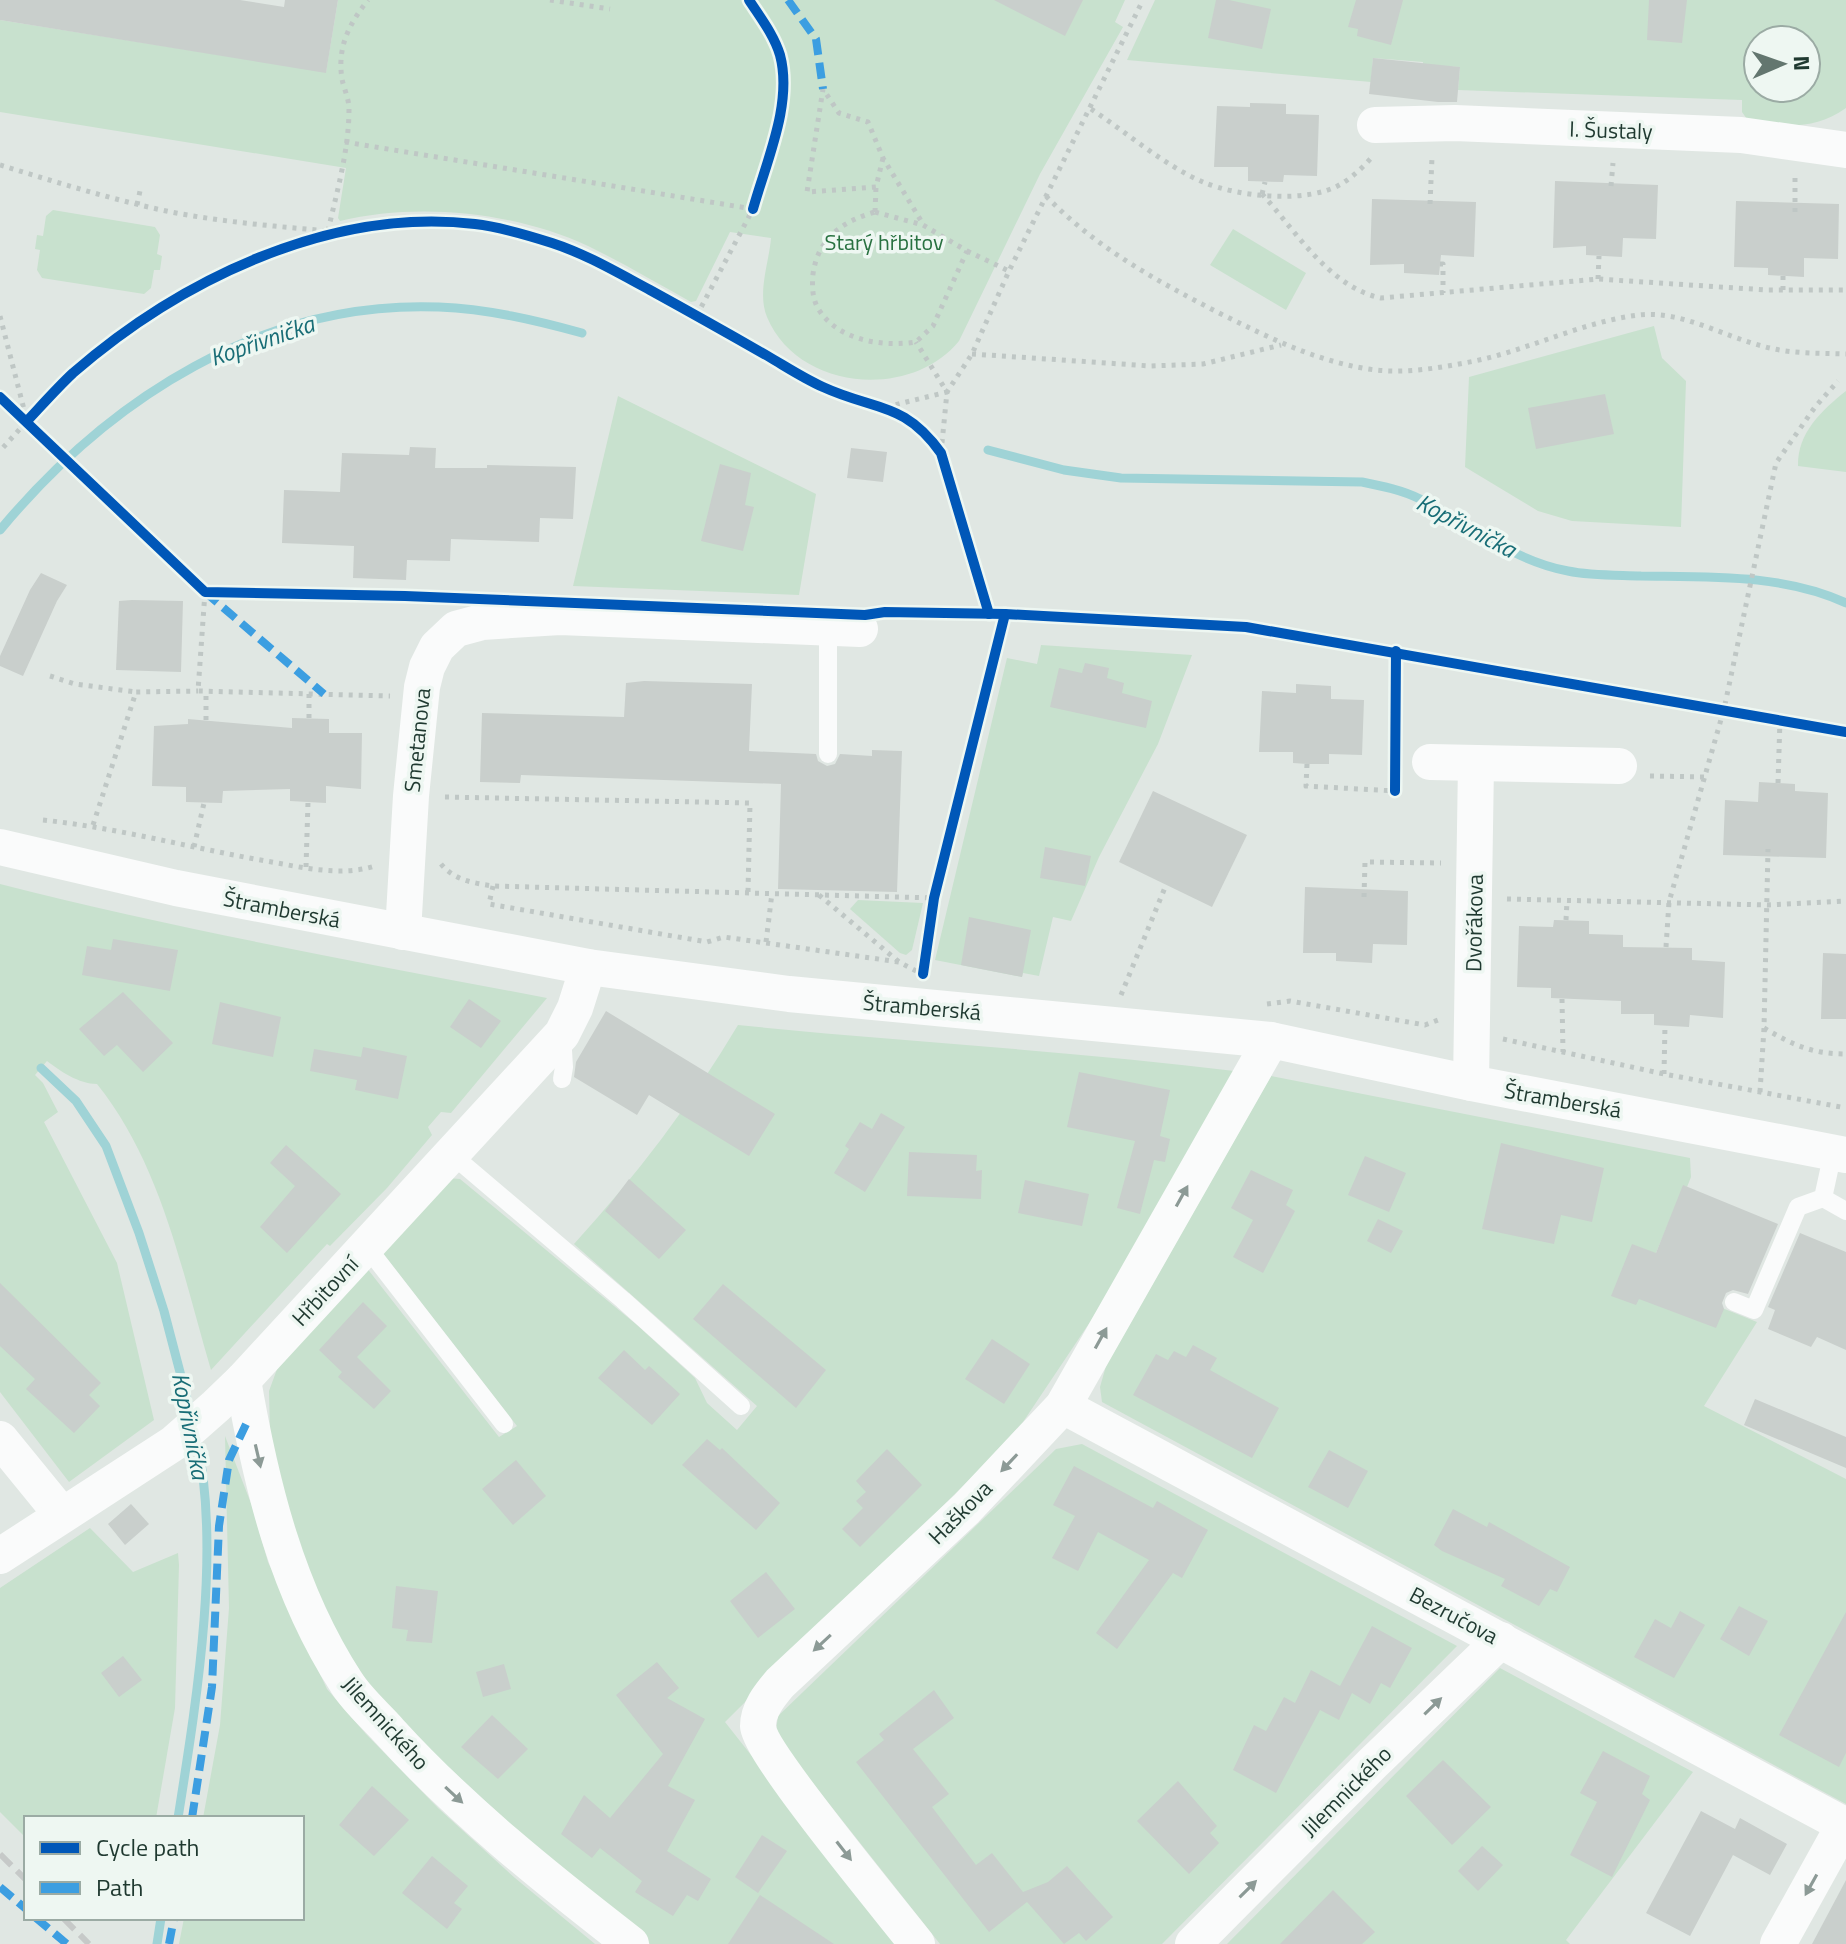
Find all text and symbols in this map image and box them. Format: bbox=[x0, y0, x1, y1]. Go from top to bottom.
north arrow bbox=[1742, 24, 1822, 104]
text: N bbox=[1785, 55, 1819, 72]
street label: I. Šustaly bbox=[1569, 112, 1654, 148]
park label: Starý hřbitov bbox=[824, 225, 944, 259]
water label: Kopřivnička bbox=[205, 305, 321, 375]
water label: Kopřivnička bbox=[1410, 484, 1524, 567]
street label: Smetanova bbox=[395, 686, 439, 794]
street label: Dvořákova bbox=[1456, 874, 1492, 972]
street label: Štramberská bbox=[221, 881, 343, 937]
street label: Štramberská bbox=[861, 985, 983, 1029]
street label: Štramberská bbox=[1502, 1073, 1624, 1127]
one-way arrow bbox=[1175, 1185, 1189, 1207]
street label: Hřbitovní bbox=[284, 1247, 368, 1334]
one-way arrow bbox=[1094, 1327, 1108, 1349]
water label: Kopřivnička bbox=[163, 1369, 219, 1484]
one-way arrow bbox=[252, 1444, 265, 1469]
one-way arrow bbox=[1001, 1453, 1019, 1472]
street label: Haškova bbox=[920, 1472, 1000, 1552]
street label: Bezručova bbox=[1404, 1577, 1504, 1653]
one-way arrow bbox=[813, 1634, 832, 1652]
street label: Jilemnického bbox=[334, 1668, 438, 1778]
one-way arrow bbox=[1423, 1697, 1442, 1715]
street label: Jilemnického bbox=[1293, 1738, 1399, 1844]
one-way arrow bbox=[444, 1786, 463, 1804]
legend bbox=[24, 1816, 304, 1920]
text: Cycle path bbox=[96, 1829, 199, 1865]
one-way arrow bbox=[836, 1841, 852, 1861]
text: Path bbox=[96, 1869, 143, 1905]
one-way arrow bbox=[1804, 1873, 1818, 1896]
one-way arrow bbox=[1238, 1880, 1257, 1899]

